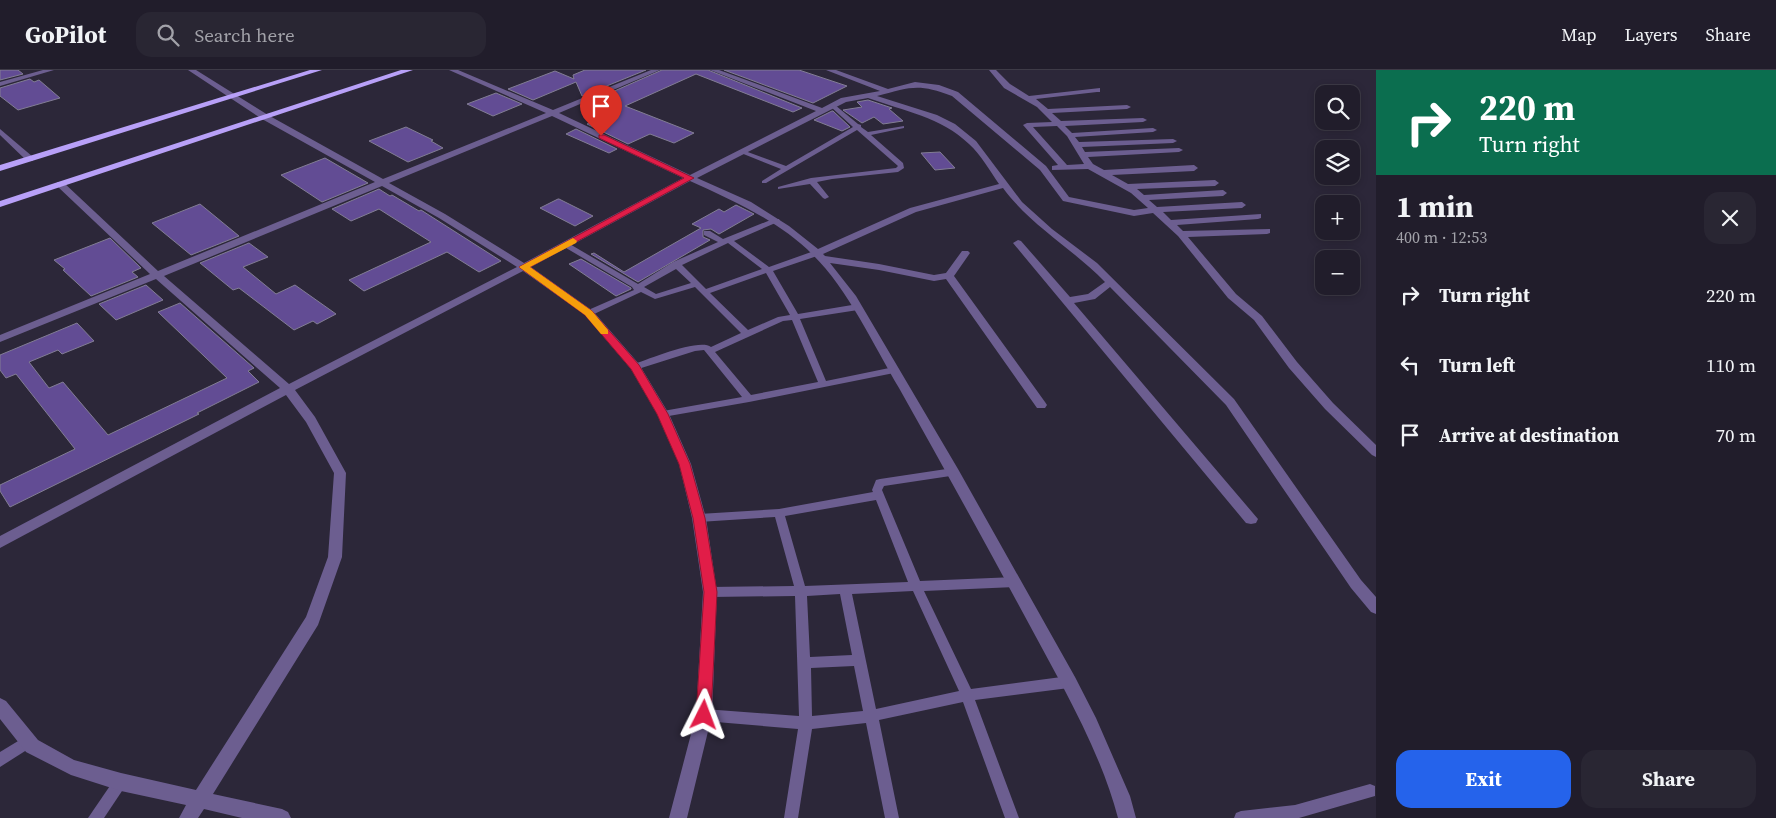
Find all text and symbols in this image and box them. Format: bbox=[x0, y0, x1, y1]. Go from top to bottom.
search box bbox=[136, 12, 486, 57]
text: GoPilot bbox=[25, 18, 106, 51]
icon: search bbox=[154, 21, 182, 49]
text: Search here bbox=[194, 22, 295, 48]
text: Map bbox=[1561, 22, 1596, 47]
text: Layers bbox=[1624, 22, 1677, 47]
text: Share bbox=[1705, 22, 1751, 47]
text: 220 m bbox=[1479, 84, 1575, 132]
pin bbox=[580, 85, 622, 136]
map controls bbox=[1315, 85, 1360, 295]
button: search bbox=[1315, 85, 1360, 130]
icon: right bbox=[1396, 90, 1461, 155]
icon: arrive bbox=[587, 92, 615, 120]
text: Turn right bbox=[1479, 129, 1580, 159]
button: layers bbox=[1315, 140, 1360, 185]
text: 1 min bbox=[1396, 186, 1474, 227]
button: close bbox=[1704, 192, 1756, 244]
button: + bbox=[1315, 195, 1360, 240]
text: 400 m · 12:53 bbox=[1396, 226, 1487, 248]
button: − bbox=[1315, 250, 1360, 295]
icon: right bbox=[1396, 281, 1424, 309]
text: Turn right bbox=[1439, 282, 1530, 308]
text: 220 m bbox=[1706, 282, 1756, 308]
icon: left bbox=[1396, 351, 1424, 379]
text: Turn left bbox=[1439, 352, 1515, 378]
text: 110 m bbox=[1706, 352, 1756, 378]
icon: arrive bbox=[1396, 421, 1424, 449]
text: Arrive at destination bbox=[1439, 422, 1619, 448]
text: 70 m bbox=[1715, 422, 1756, 448]
position arrow bbox=[677, 688, 729, 740]
button: Exit bbox=[1396, 750, 1571, 808]
button: Share bbox=[1581, 750, 1756, 808]

